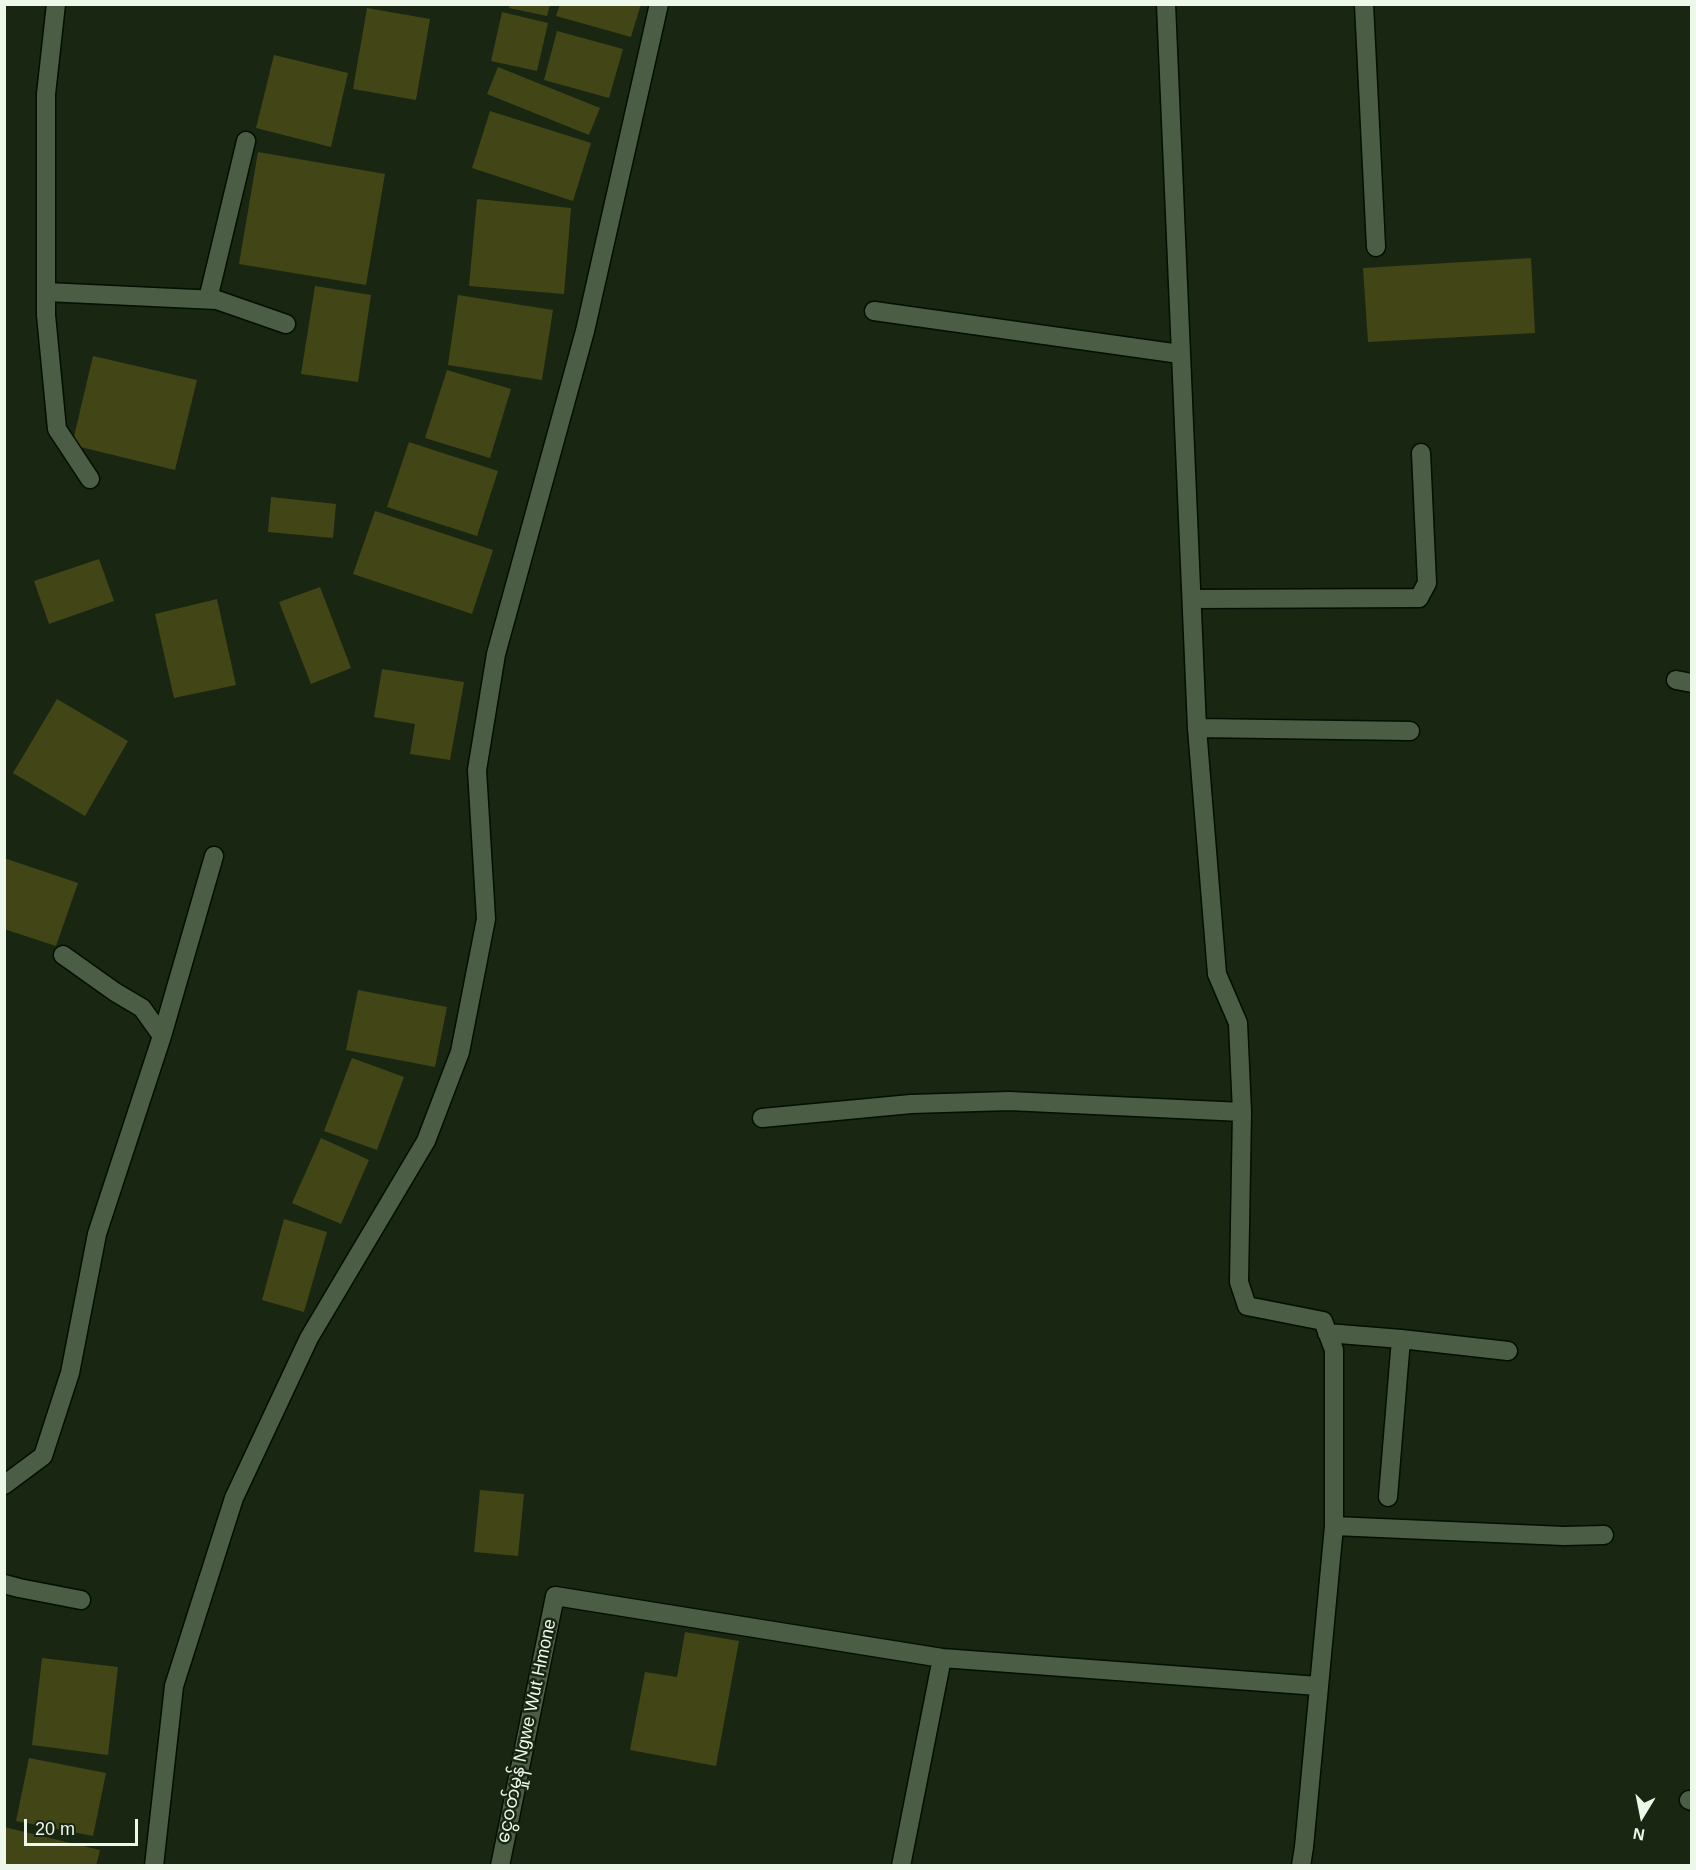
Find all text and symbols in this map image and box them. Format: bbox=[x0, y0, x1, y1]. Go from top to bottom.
street label: ငွေဝတ်မှုန် Ngwe Wut Hmone bbox=[493, 1617, 561, 1845]
north arrow bbox=[1612, 1786, 1672, 1846]
scale bar bbox=[27, 1807, 141, 1845]
text: 20 m bbox=[35, 1819, 75, 1839]
text: N bbox=[1632, 1825, 1646, 1844]

